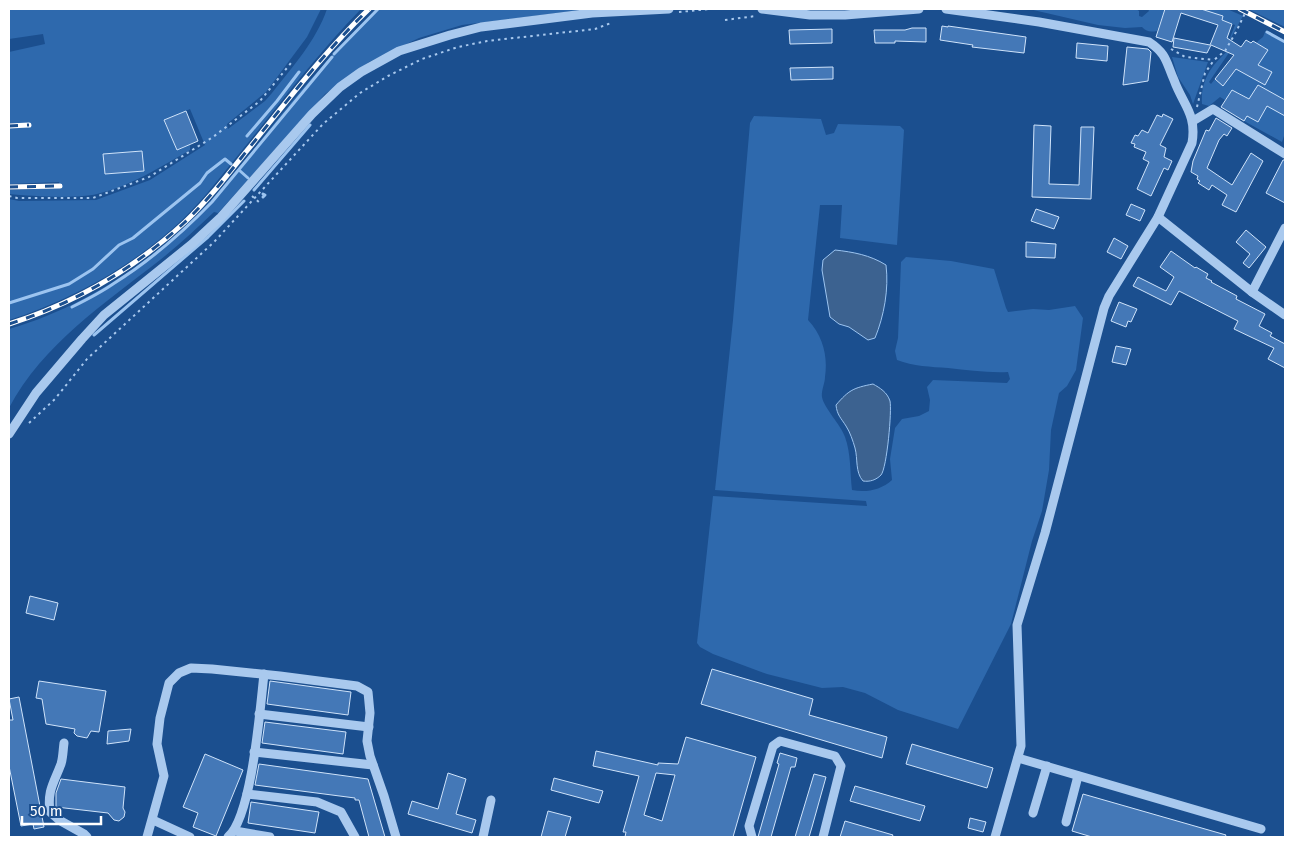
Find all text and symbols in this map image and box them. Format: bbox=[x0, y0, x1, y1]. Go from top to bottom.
scale bar bbox=[22, 794, 101, 826]
text: 50 m bbox=[30, 802, 63, 820]

